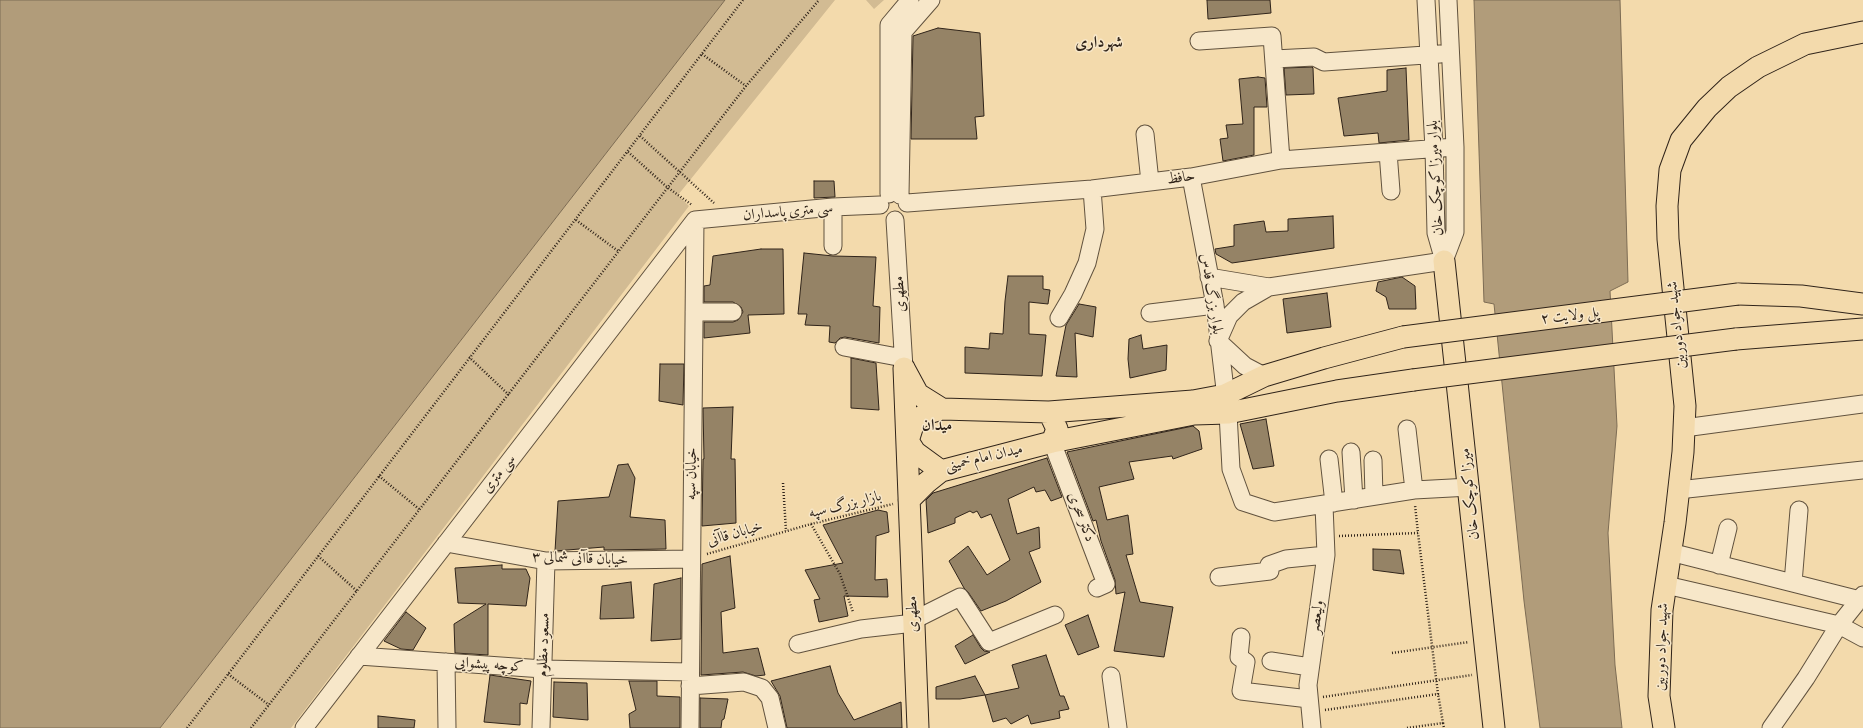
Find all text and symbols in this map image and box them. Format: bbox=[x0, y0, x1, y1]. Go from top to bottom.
district label: شهرداری bbox=[1075, 33, 1123, 53]
street label: بلوار میرزا کوچک خان bbox=[1424, 120, 1448, 236]
street label: حافظ bbox=[1166, 167, 1196, 189]
street label: سی متری پاسداران bbox=[742, 199, 834, 225]
street label: بلوار بزرگ قدس bbox=[1196, 252, 1226, 336]
street label: مطهری bbox=[890, 275, 910, 313]
street label: شهید جواد دوربین bbox=[1663, 280, 1691, 370]
street label: پل ولایت ۲ bbox=[1540, 303, 1600, 329]
district label: میدان bbox=[922, 416, 952, 436]
street label: میدان امام خمینی bbox=[943, 440, 1025, 476]
street label: میرزا کوچک خان bbox=[1456, 447, 1484, 541]
street label: خیابان سپه bbox=[683, 448, 701, 500]
street label: سی متری bbox=[478, 451, 520, 497]
street label: بازار بزرگ سپه bbox=[807, 487, 883, 523]
street label: دکتر سحری bbox=[1063, 489, 1099, 545]
street label: خیابان قاآنی bbox=[705, 518, 765, 550]
street label: خیابان قاآنی شمالی ۳ bbox=[532, 548, 628, 570]
street label: مطهری bbox=[903, 595, 923, 633]
street label: ولیعصر bbox=[1306, 599, 1328, 635]
street label: شهید جواد دوربین bbox=[1651, 603, 1673, 691]
street label: مسعود مظلوم bbox=[534, 613, 554, 677]
street label: کوچه پیشوایی bbox=[454, 654, 524, 676]

